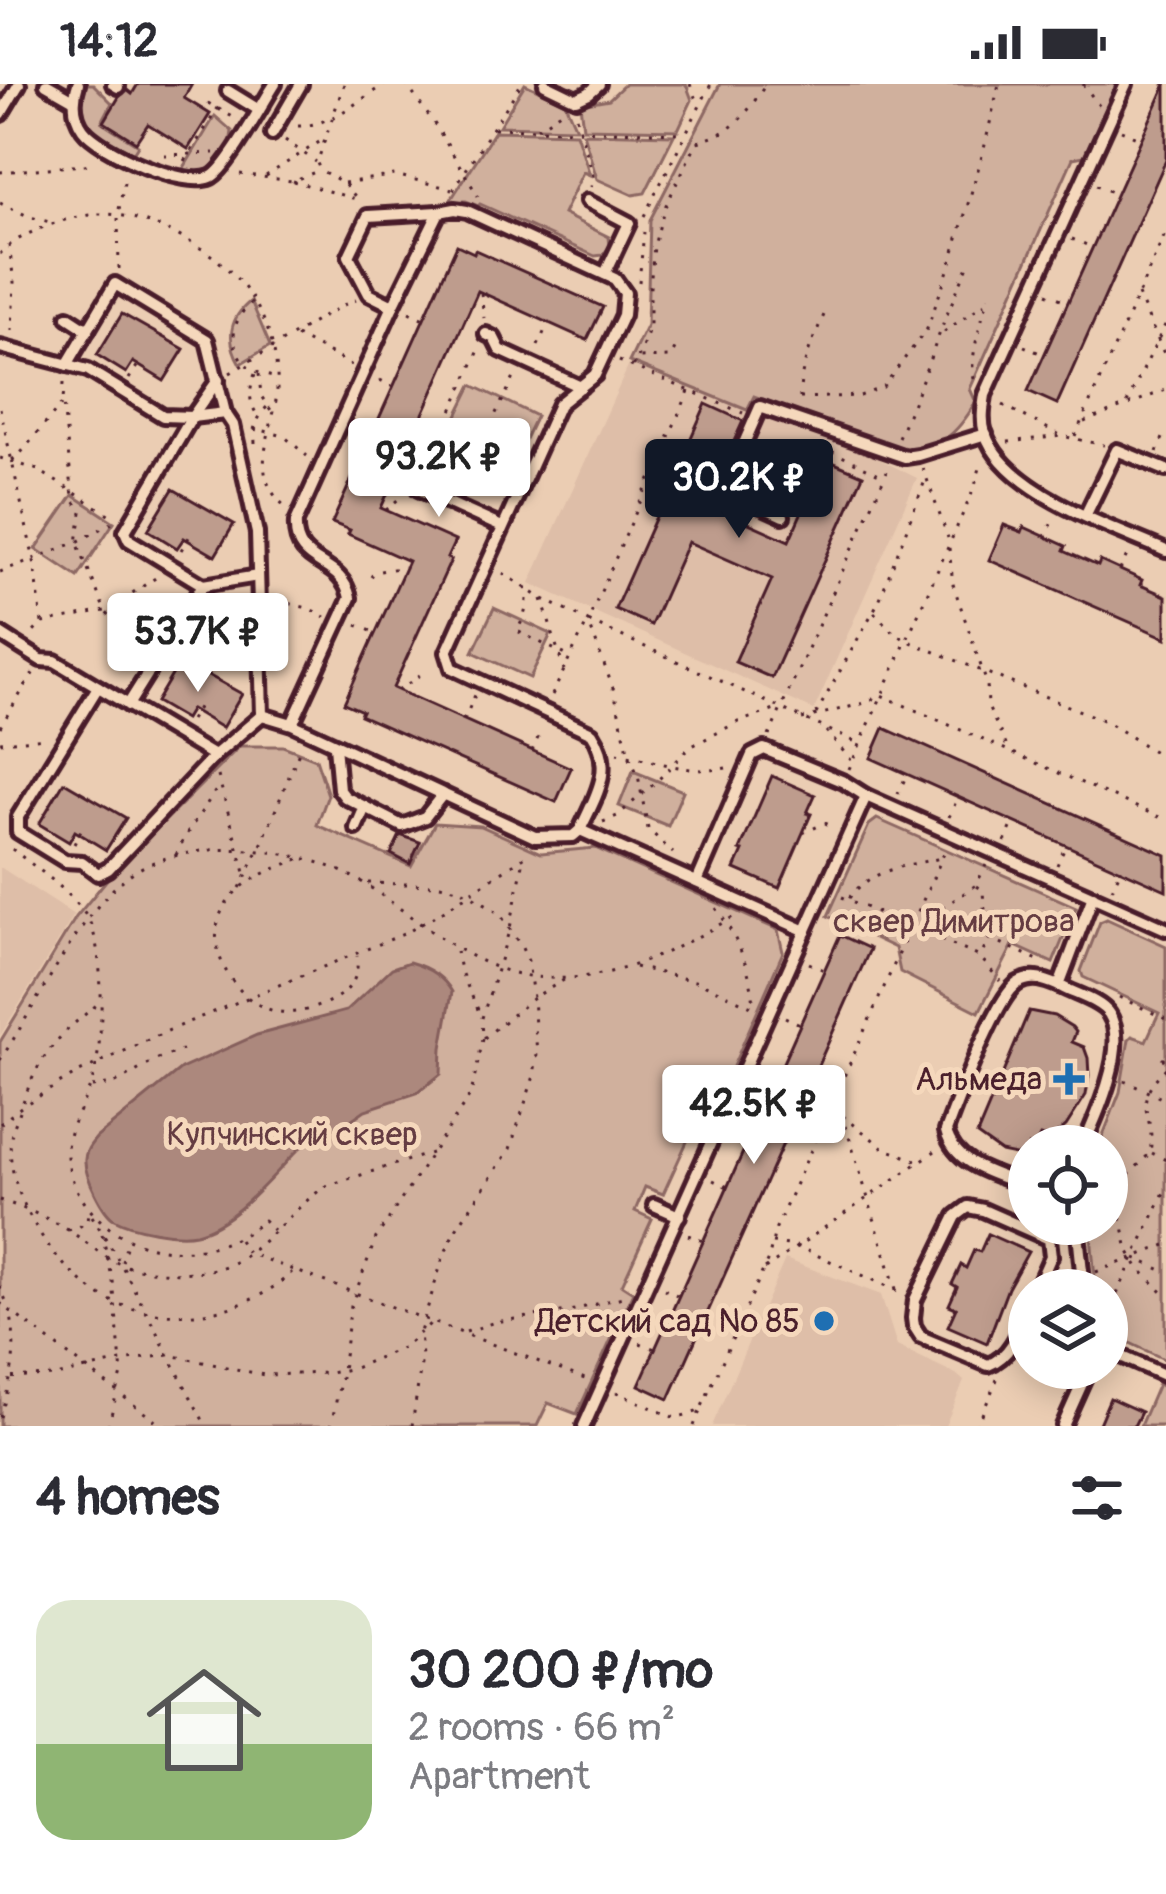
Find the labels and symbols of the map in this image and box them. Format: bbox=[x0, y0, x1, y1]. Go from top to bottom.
pin: 93.2K ₽ bbox=[328, 418, 550, 520]
pin: 30.2K ₽ bbox=[628, 439, 850, 541]
pin: 53.7K ₽ bbox=[87, 593, 309, 695]
park label: сквер Димитрова bbox=[833, 901, 1075, 942]
place label: Альмеда bbox=[915, 1059, 1042, 1100]
marker: Альмеда bbox=[1053, 1063, 1085, 1095]
pin: 42.5K ₽ bbox=[643, 1065, 865, 1167]
park label: Купчинский сквер bbox=[166, 1114, 418, 1155]
place label: Детский сад № 85 bbox=[534, 1301, 800, 1342]
marker: Детский сад № 85 bbox=[811, 1308, 837, 1334]

